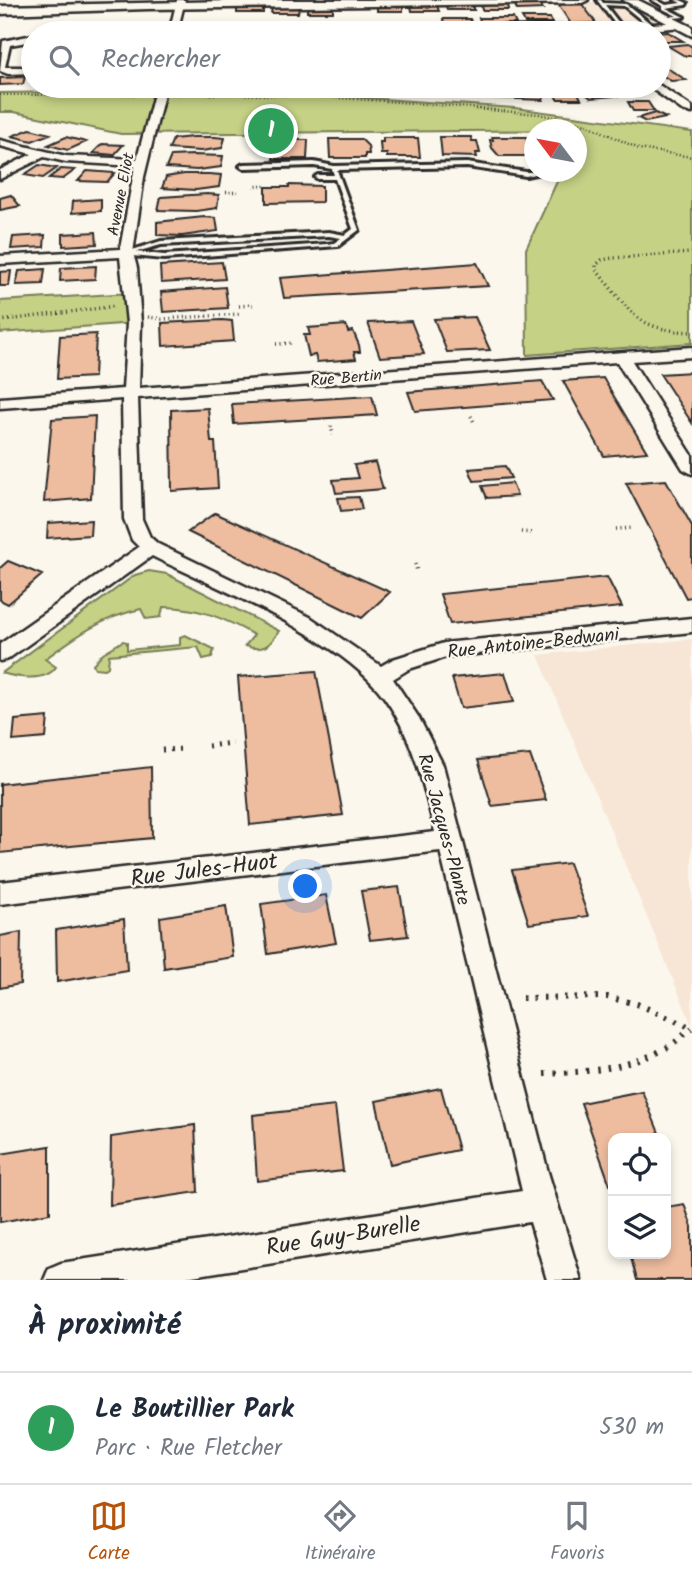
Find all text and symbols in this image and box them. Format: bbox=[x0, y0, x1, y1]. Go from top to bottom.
search box bbox=[21, 21, 671, 98]
text: Rechercher bbox=[101, 39, 220, 81]
icon: search bbox=[45, 41, 83, 79]
pin: 1 bbox=[248, 105, 294, 157]
north arrow bbox=[524, 119, 587, 182]
street label: Avenue Eliot bbox=[101, 150, 142, 238]
street label: Rue Bertin bbox=[309, 363, 383, 394]
street label: Rue Antoine-Bedwani bbox=[446, 620, 622, 668]
street label: Rue Jacques-Plante bbox=[408, 750, 478, 909]
street label: Rue Jules-Huot bbox=[129, 844, 281, 898]
your location bbox=[288, 869, 322, 903]
map controls bbox=[608, 1133, 671, 1259]
button: locate bbox=[608, 1133, 671, 1196]
button: layers bbox=[608, 1196, 671, 1259]
street label: Rue Guy-Burelle bbox=[264, 1207, 423, 1267]
text: À proximité bbox=[28, 1302, 181, 1350]
text: Le Boutillier Park bbox=[95, 1389, 294, 1431]
text: 1 bbox=[48, 1410, 54, 1446]
text: 530 m bbox=[599, 1410, 664, 1446]
text: Parc · Rue Fletcher bbox=[95, 1431, 282, 1467]
tab: Carte bbox=[87, 1497, 130, 1569]
tab: Itinéraire bbox=[305, 1497, 375, 1569]
tab: Favoris bbox=[550, 1497, 605, 1569]

